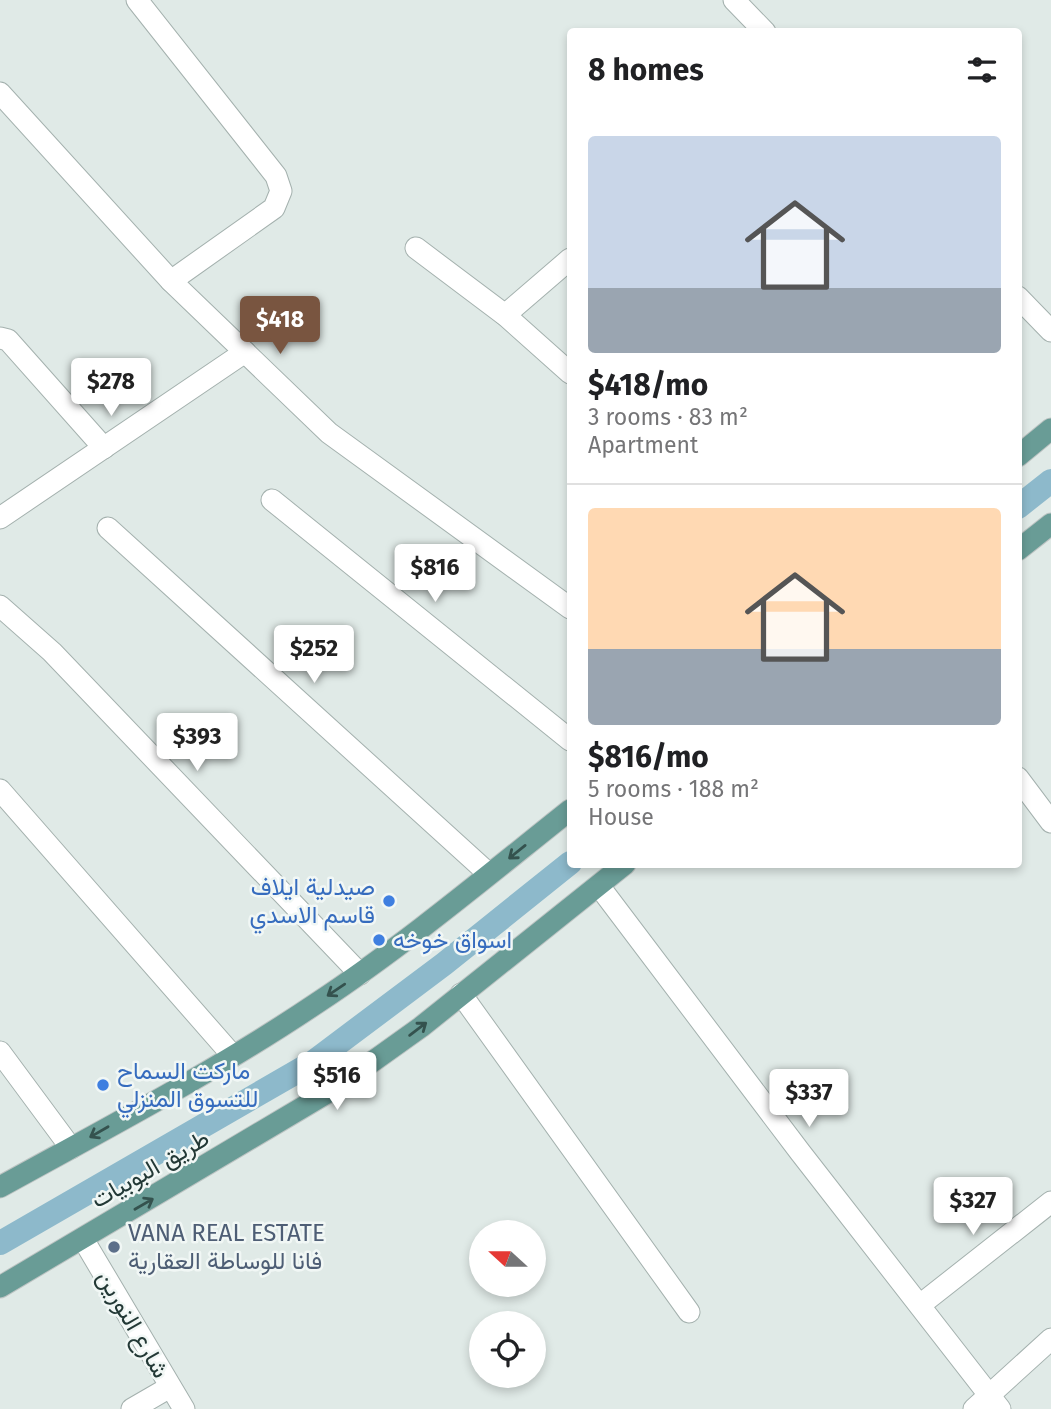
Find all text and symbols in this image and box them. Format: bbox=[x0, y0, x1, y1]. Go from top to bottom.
icon: filters bbox=[963, 51, 1001, 89]
text: 8 homes bbox=[588, 52, 704, 88]
icon: home bbox=[732, 182, 858, 308]
pin: $418 bbox=[239, 296, 321, 356]
text: $418 bbox=[256, 305, 304, 333]
pin: $278 bbox=[70, 358, 152, 418]
text: $278 bbox=[87, 367, 135, 395]
text: $418/mo bbox=[588, 367, 708, 403]
text: 3 rooms · 83 m² bbox=[588, 403, 748, 431]
text: Apartment bbox=[588, 431, 698, 459]
pin: $816 bbox=[394, 544, 476, 604]
text: $816 bbox=[411, 553, 459, 581]
icon: home bbox=[732, 554, 858, 680]
pin: $252 bbox=[273, 626, 355, 685]
text: $252 bbox=[290, 634, 338, 662]
pin: $393 bbox=[156, 714, 238, 773]
text: $393 bbox=[173, 722, 221, 750]
text: $816/mo bbox=[588, 739, 709, 775]
text: 5 rooms · 188 m² bbox=[588, 775, 759, 803]
text: House bbox=[588, 803, 654, 831]
one-way arrow bbox=[509, 845, 527, 860]
place label: صيدلية ايلاف قاسم الاسدي bbox=[249, 873, 375, 934]
marker: صيدلية ايلاف قاسم الاسدي bbox=[381, 893, 397, 909]
place label: اسواق خوخه bbox=[393, 926, 512, 955]
marker: اسواق خوخه bbox=[371, 932, 387, 948]
one-way arrow bbox=[327, 983, 346, 997]
one-way arrow bbox=[408, 1021, 426, 1036]
pin: $516 bbox=[296, 1052, 378, 1112]
place label: ماركت السماح للتسوق المنزلي bbox=[117, 1057, 259, 1118]
text: $516 bbox=[313, 1061, 361, 1089]
pin: $337 bbox=[768, 1070, 850, 1129]
marker: ماركت السماح للتسوق المنزلي bbox=[95, 1077, 111, 1093]
text: $337 bbox=[785, 1078, 833, 1106]
street label: طريق البوبيات bbox=[86, 1124, 215, 1215]
one-way arrow bbox=[89, 1126, 110, 1139]
pin: $327 bbox=[932, 1178, 1014, 1237]
text: $327 bbox=[950, 1186, 996, 1214]
one-way arrow bbox=[133, 1196, 153, 1210]
place label: VANA REAL ESTATE فانا للوساطة العقارية bbox=[128, 1219, 325, 1276]
north arrow bbox=[469, 1220, 546, 1297]
map controls bbox=[469, 1220, 546, 1388]
marker: VANA REAL ESTATE فانا للوساطة العقارية bbox=[106, 1239, 122, 1255]
street label: شارع النورين bbox=[89, 1265, 175, 1384]
button: locate bbox=[469, 1311, 546, 1388]

